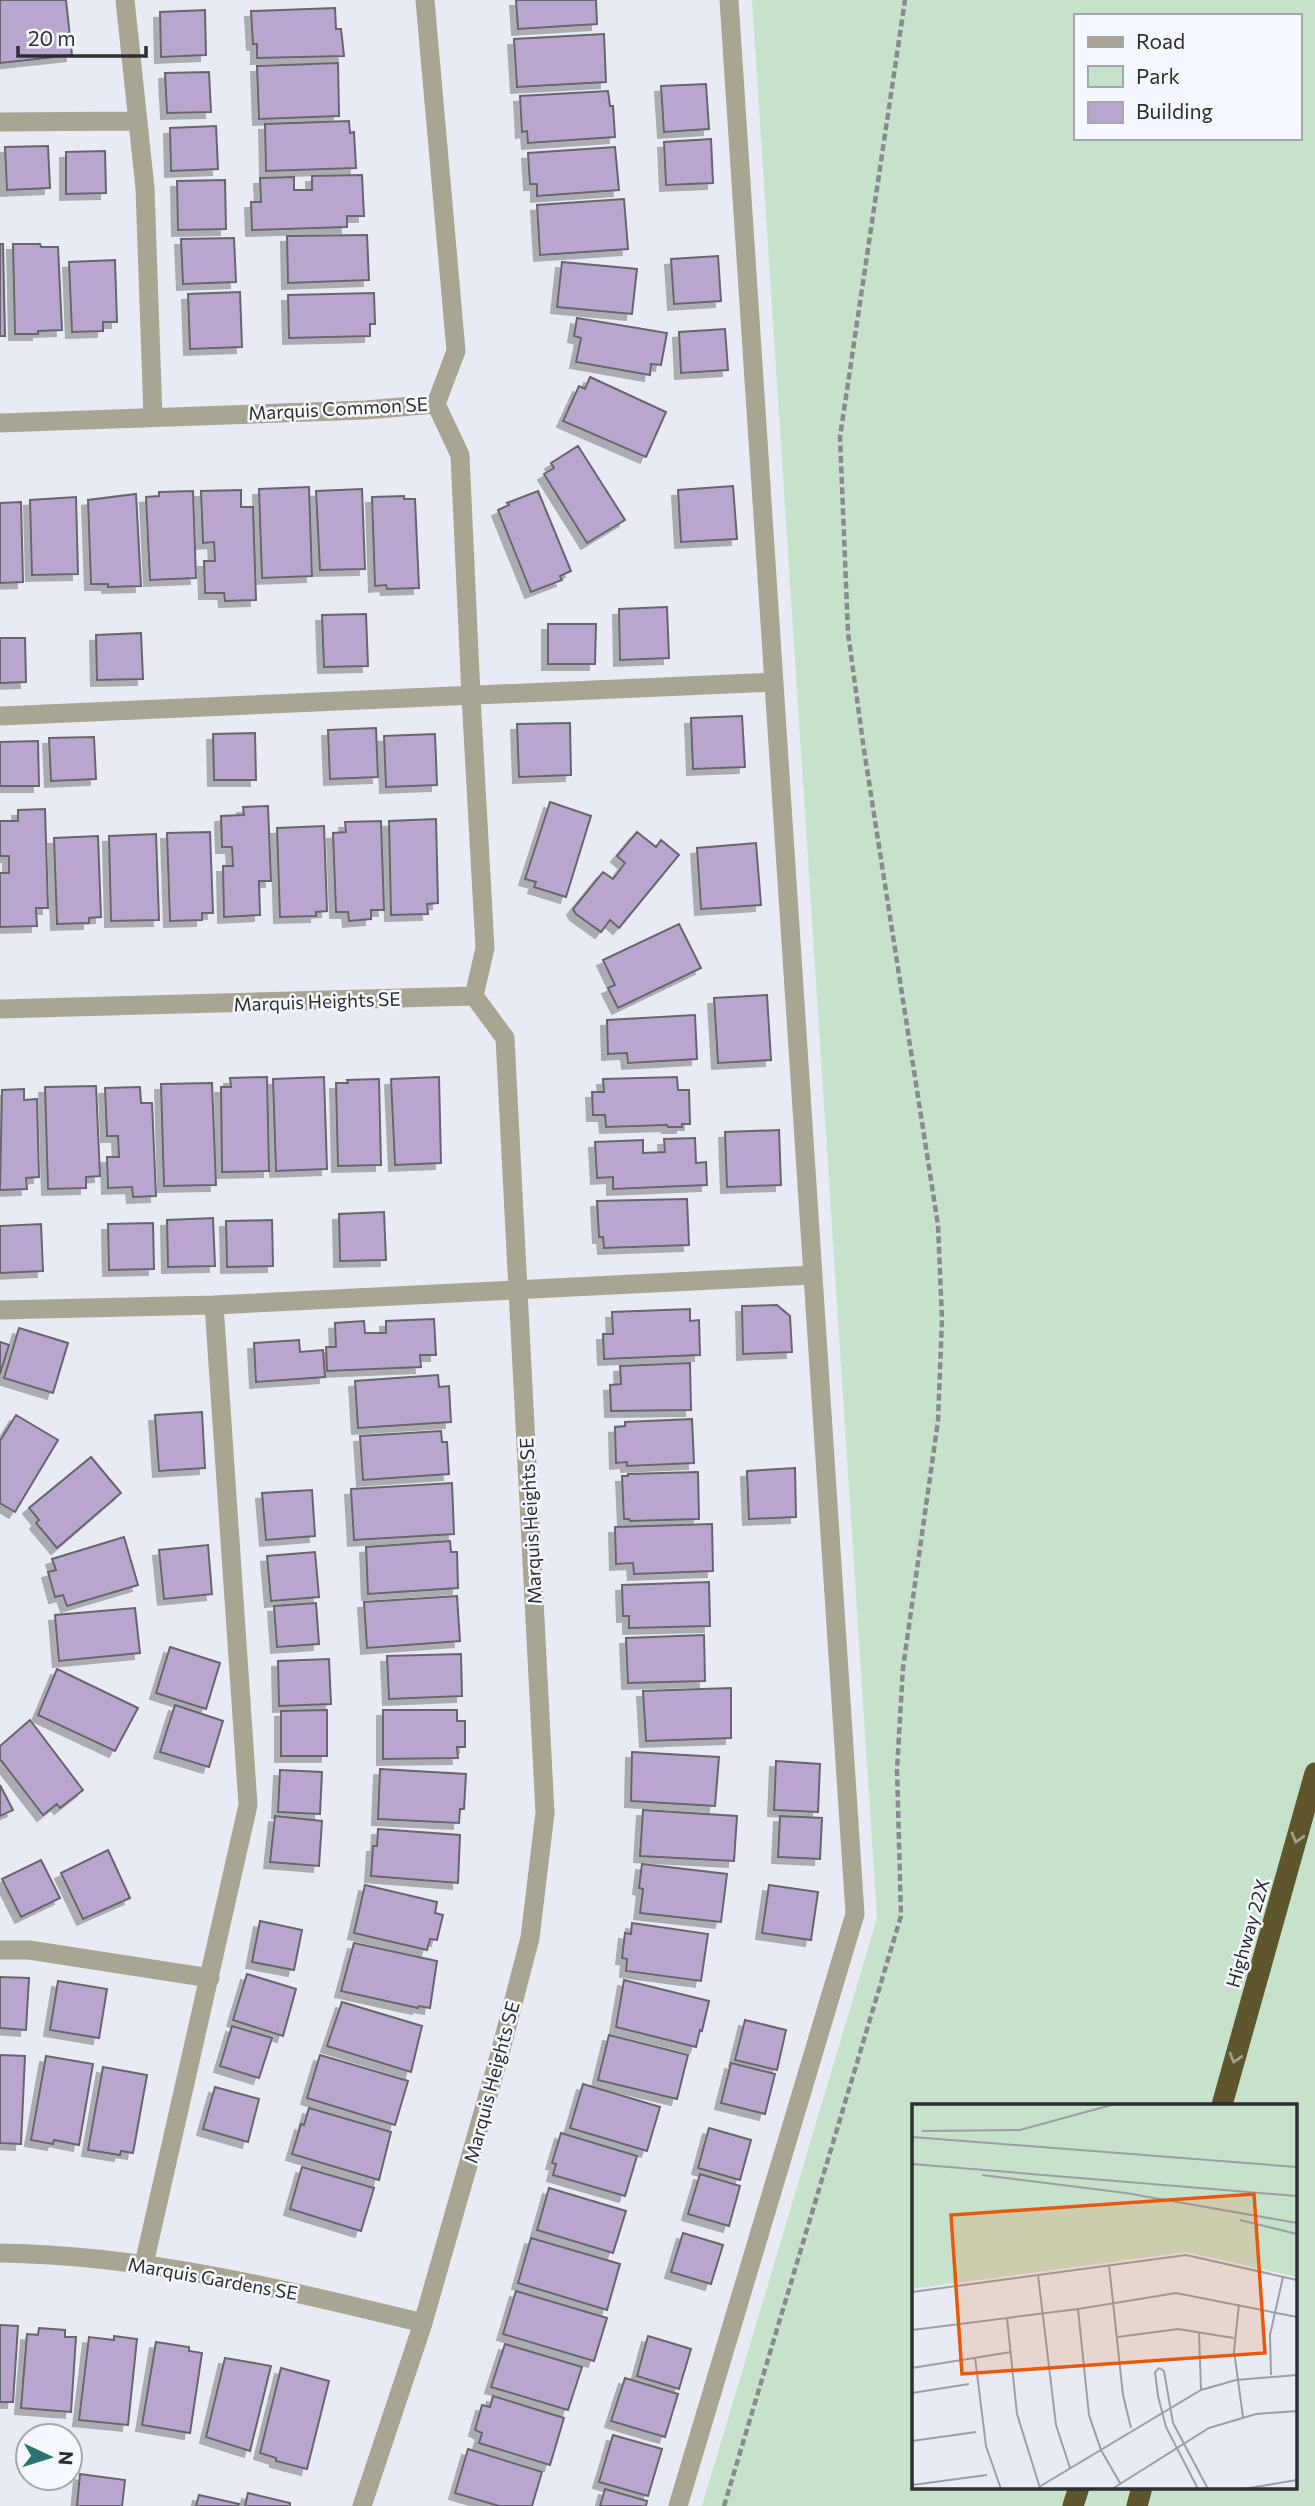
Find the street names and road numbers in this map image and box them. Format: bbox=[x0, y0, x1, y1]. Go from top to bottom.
street label: Marquis Common SE bbox=[248, 392, 428, 424]
street label: Marquis Heights SE bbox=[233, 987, 401, 1015]
street label: Marquis Heights SE bbox=[514, 1437, 546, 1605]
street label: Highway 22X bbox=[1220, 1876, 1274, 1990]
street label: Marquis Heights SE bbox=[458, 1998, 524, 2166]
street label: Marquis Gardens SE bbox=[126, 2252, 300, 2304]

